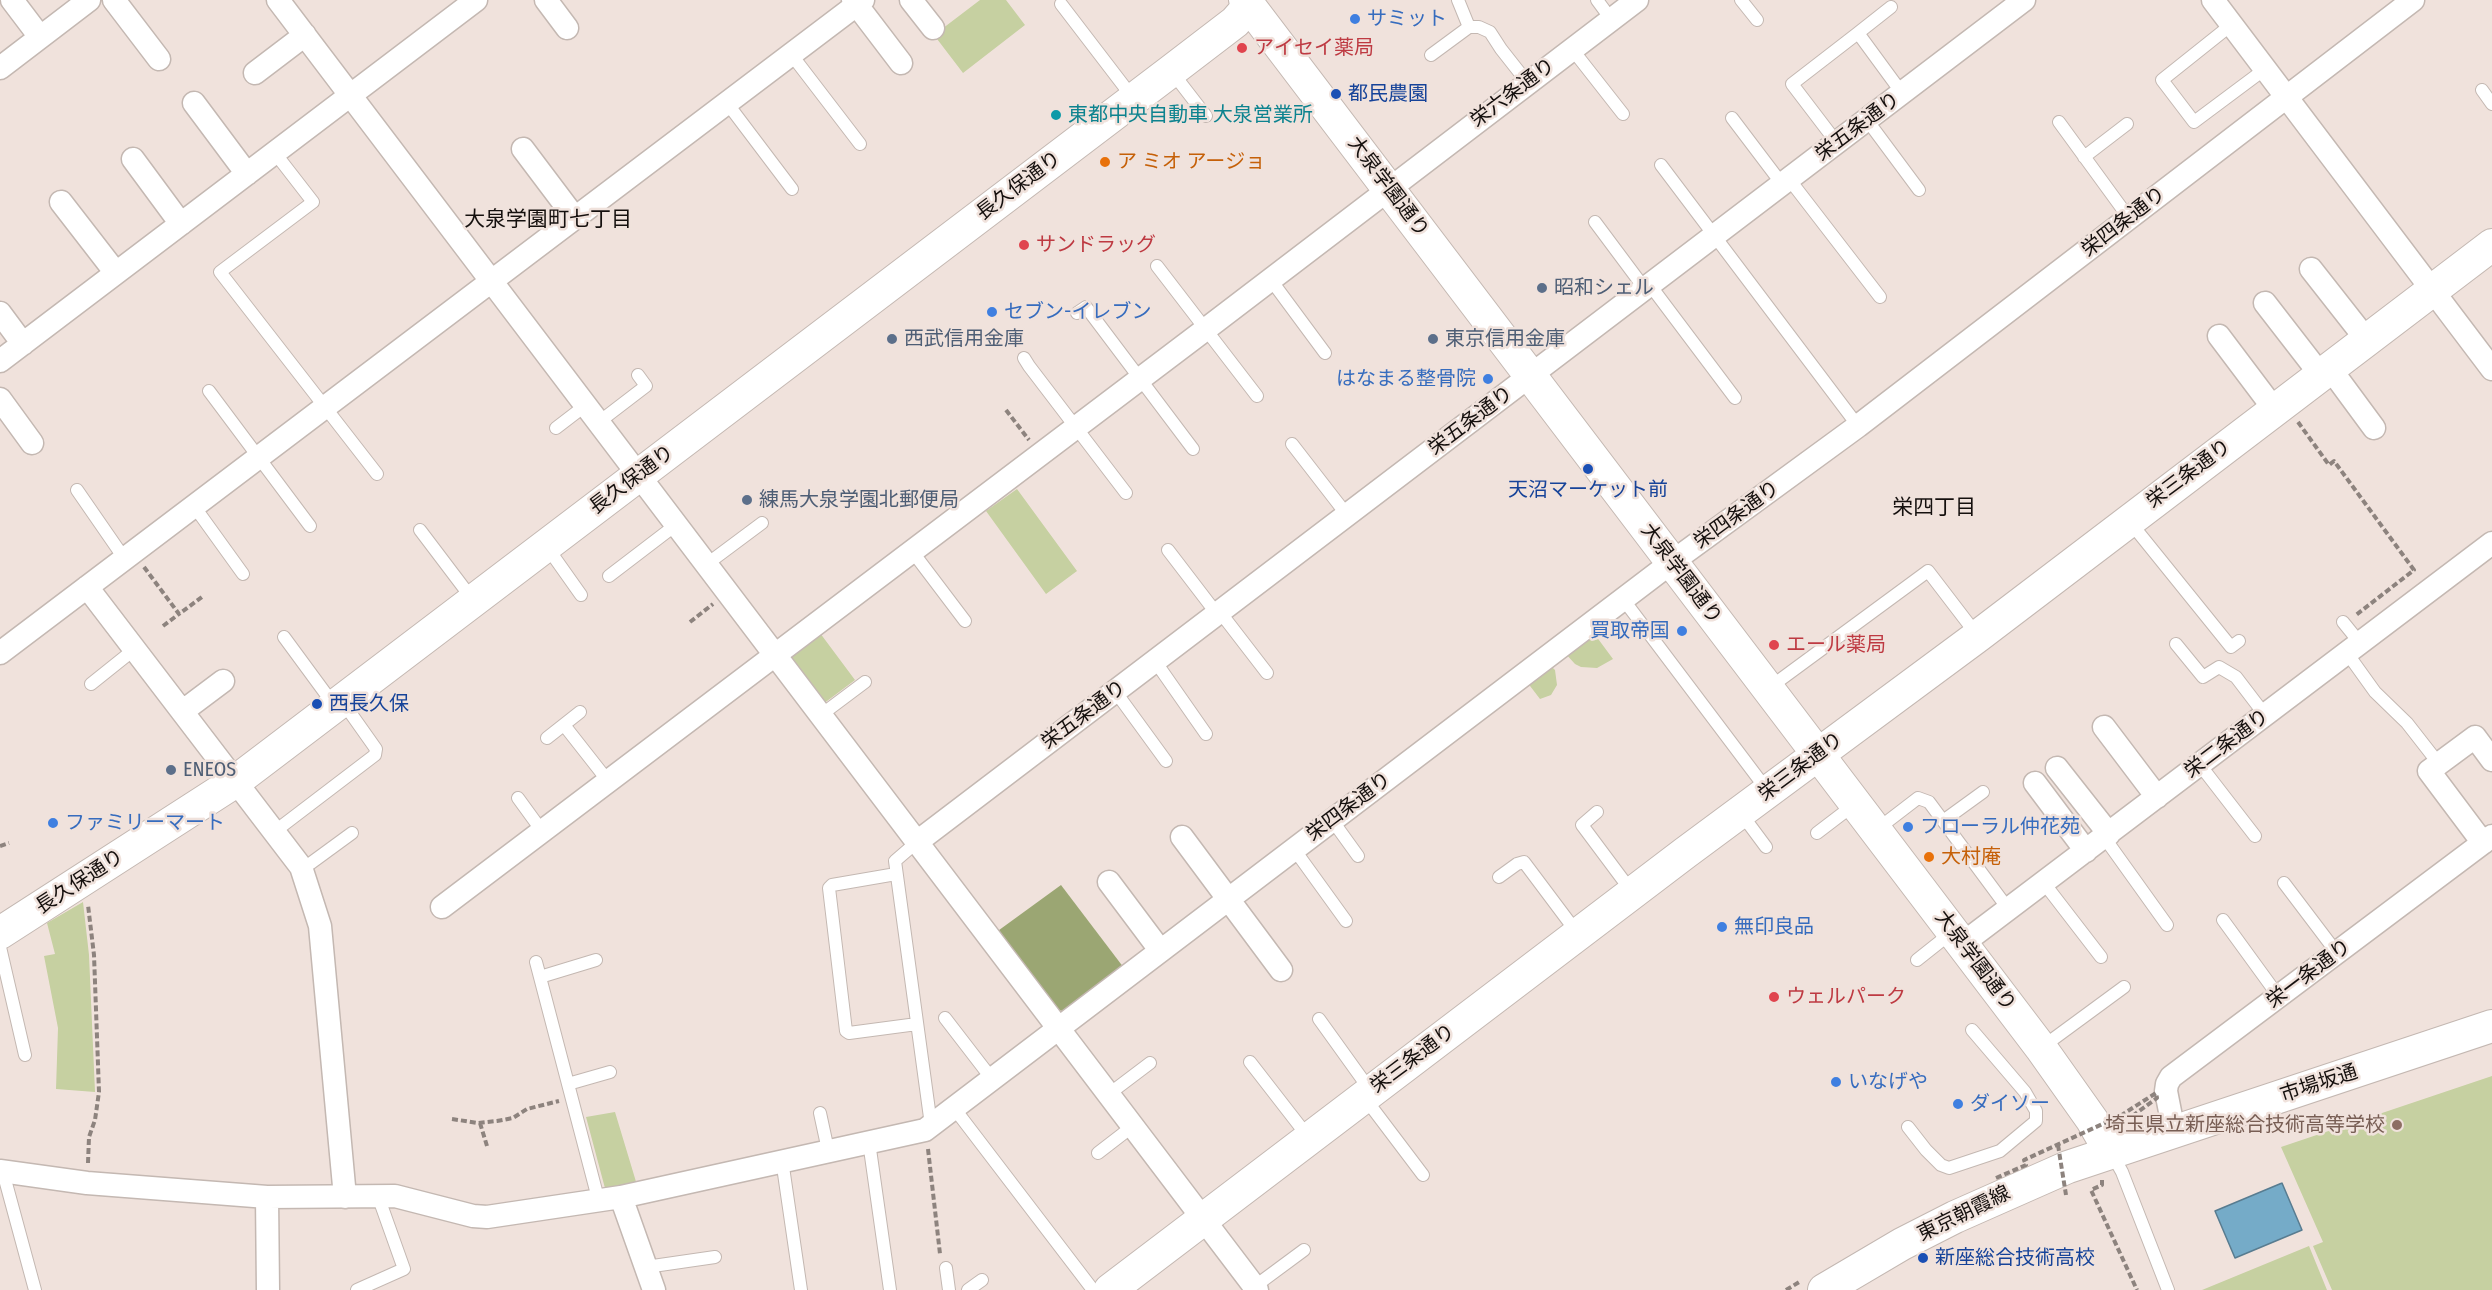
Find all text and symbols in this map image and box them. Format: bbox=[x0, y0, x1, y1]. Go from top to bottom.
place label: サミット bbox=[1367, 7, 1447, 31]
marker: サミット bbox=[1348, 12, 1362, 26]
place label: アイセイ薬局 bbox=[1254, 36, 1374, 60]
marker: アイセイ薬局 bbox=[1235, 41, 1249, 55]
street label: 栄六条通り bbox=[1466, 53, 1560, 133]
place label: 都民農園 bbox=[1348, 82, 1428, 106]
marker: 都民農園 bbox=[1329, 87, 1343, 101]
street label: 栄五条通り bbox=[1811, 87, 1905, 167]
place label: 東都中央自動車 大泉営業所 bbox=[1068, 103, 1313, 127]
marker: 東都中央自動車 大泉営業所 bbox=[1049, 108, 1063, 122]
street label: 大泉学園通り bbox=[1342, 132, 1434, 242]
street label: 長久保通り bbox=[972, 146, 1066, 226]
place label: ア ミオ アージョ bbox=[1117, 150, 1265, 174]
marker: ア ミオ アージョ bbox=[1098, 155, 1112, 169]
street label: 栄四条通り bbox=[2077, 182, 2171, 262]
district label: 大泉学園町七丁目 bbox=[464, 207, 632, 233]
place label: サンドラッグ bbox=[1036, 233, 1156, 257]
marker: サンドラッグ bbox=[1017, 238, 1031, 252]
place label: 昭和シェル bbox=[1554, 276, 1654, 300]
marker: 昭和シェル bbox=[1535, 281, 1549, 295]
place label: セブン-イレブン bbox=[1004, 300, 1151, 324]
marker: セブン-イレブン bbox=[985, 305, 999, 319]
place label: 西武信用金庫 bbox=[904, 327, 1024, 351]
place label: 東京信用金庫 bbox=[1445, 327, 1565, 351]
marker: 西武信用金庫 bbox=[885, 332, 899, 346]
marker: 東京信用金庫 bbox=[1426, 332, 1440, 346]
place label: はなまる整骨院 bbox=[1336, 367, 1476, 391]
marker: はなまる整骨院 bbox=[1481, 372, 1495, 386]
street label: 栄五条通り bbox=[1424, 381, 1518, 461]
street label: 栄三条通り bbox=[2142, 434, 2236, 514]
street label: 長久保通り bbox=[585, 440, 679, 520]
marker: 天沼マーケット前 bbox=[1581, 462, 1595, 476]
street label: 栄四条通り bbox=[1689, 476, 1785, 554]
place label: 天沼マーケット前 bbox=[1508, 478, 1668, 502]
place label: 練馬大泉学園北郵便局 bbox=[759, 488, 959, 512]
marker: 練馬大泉学園北郵便局 bbox=[740, 493, 754, 507]
district label: 栄四丁目 bbox=[1892, 495, 1976, 521]
street label: 大泉学園通り bbox=[1635, 519, 1727, 629]
place label: 買取帝国 bbox=[1590, 619, 1670, 643]
marker: 買取帝国 bbox=[1675, 624, 1689, 638]
place label: エール薬局 bbox=[1786, 633, 1886, 657]
marker: エール薬局 bbox=[1767, 638, 1781, 652]
street label: 栄五条通り bbox=[1037, 675, 1131, 755]
place label: 西長久保 bbox=[329, 692, 409, 716]
marker: 西長久保 bbox=[310, 697, 324, 711]
street label: 栄二条通り bbox=[2180, 704, 2274, 784]
street label: 栄三条通り bbox=[1754, 727, 1848, 807]
place label: ENEOS bbox=[183, 758, 236, 782]
marker: ENEOS bbox=[164, 763, 178, 777]
street label: 栄四条通り bbox=[1302, 767, 1396, 847]
place label: ファミリーマート bbox=[65, 811, 225, 835]
place label: フローラル仲花苑 bbox=[1920, 815, 2080, 839]
marker: ファミリーマート bbox=[46, 816, 60, 830]
marker: フローラル仲花苑 bbox=[1901, 820, 1915, 834]
street label: 長久保通り bbox=[32, 845, 128, 919]
place label: 大村庵 bbox=[1941, 845, 2001, 869]
marker: 大村庵 bbox=[1922, 850, 1936, 864]
street label: 大泉学園通り bbox=[1929, 906, 2021, 1016]
place label: 無印良品 bbox=[1734, 915, 1814, 939]
marker: 無印良品 bbox=[1715, 920, 1729, 934]
street label: 栄一条通り bbox=[2262, 934, 2356, 1014]
place label: ウェルパーク bbox=[1786, 985, 1906, 1009]
marker: ウェルパーク bbox=[1767, 990, 1781, 1004]
street label: 栄三条通り bbox=[1366, 1019, 1460, 1099]
street label: 市場坂通 bbox=[2277, 1060, 2361, 1108]
place label: いなげや bbox=[1848, 1070, 1928, 1094]
marker: いなげや bbox=[1829, 1075, 1843, 1089]
place label: ダイソー bbox=[1970, 1092, 2050, 1116]
marker: ダイソー bbox=[1951, 1097, 1965, 1111]
place label: 埼玉県立新座総合技術高等学校 bbox=[2105, 1113, 2385, 1137]
marker: 埼玉県立新座総合技術高等学校 bbox=[2390, 1118, 2404, 1132]
street label: 東京朝霞線 bbox=[1914, 1181, 2014, 1247]
place label: 新座総合技術高校 bbox=[1935, 1246, 2095, 1270]
marker: 新座総合技術高校 bbox=[1916, 1251, 1930, 1265]

